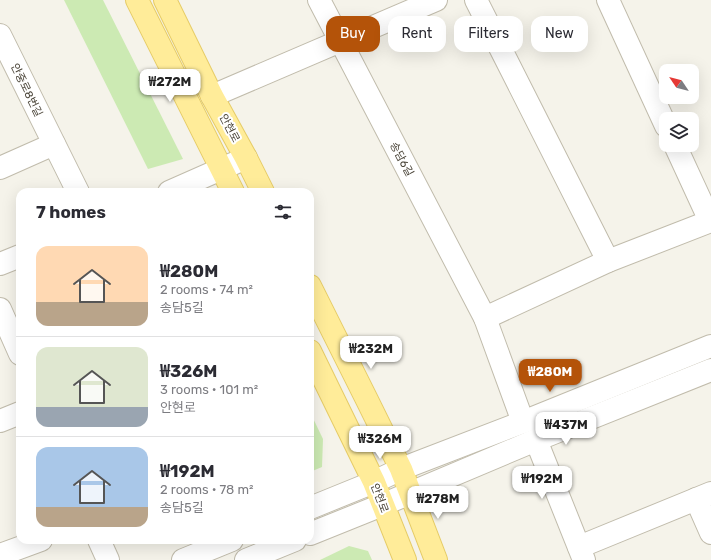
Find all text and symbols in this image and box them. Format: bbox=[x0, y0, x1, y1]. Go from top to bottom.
chip: Buy bbox=[326, 16, 380, 52]
chip: Rent bbox=[388, 16, 446, 52]
chip: Filters bbox=[454, 16, 523, 52]
chip: New bbox=[531, 16, 588, 52]
street label: 안중로8번길 bbox=[8, 61, 45, 119]
north arrow bbox=[659, 64, 699, 104]
map controls bbox=[659, 64, 699, 152]
pin: ₩272M bbox=[142, 69, 198, 103]
text: ₩272M bbox=[149, 74, 191, 89]
street label: 안현로 bbox=[217, 112, 242, 145]
button: layers bbox=[659, 112, 699, 152]
street label: 송담6길 bbox=[387, 140, 416, 179]
icon: filters bbox=[272, 201, 294, 223]
text: 7 homes bbox=[36, 202, 106, 222]
text: ₩280M bbox=[160, 261, 218, 281]
icon: home bbox=[68, 262, 116, 310]
text: 2 rooms · 74 m² bbox=[160, 282, 253, 297]
text: 송담5길 bbox=[160, 300, 204, 315]
pin: ₩232M bbox=[343, 336, 399, 370]
text: ₩232M bbox=[349, 341, 393, 356]
pin: ₩280M bbox=[522, 359, 578, 393]
text: ₩326M bbox=[160, 361, 217, 381]
icon: home bbox=[68, 363, 116, 411]
text: ₩280M bbox=[528, 364, 572, 379]
text: 3 rooms · 101 m² bbox=[160, 382, 258, 397]
text: 안현로 bbox=[160, 400, 196, 415]
pin: ₩437M bbox=[538, 412, 594, 446]
text: ₩437M bbox=[544, 417, 588, 432]
pin: ₩326M bbox=[352, 426, 408, 460]
text: ₩326M bbox=[358, 431, 402, 446]
text: ₩192M bbox=[160, 461, 215, 481]
icon: home bbox=[68, 463, 116, 511]
pin: ₩192M bbox=[514, 466, 570, 500]
text: ₩192M bbox=[521, 471, 563, 486]
text: 2 rooms · 78 m² bbox=[160, 482, 254, 497]
street label: 안현로 bbox=[368, 482, 391, 515]
pin: ₩278M bbox=[410, 486, 466, 520]
text: ₩278M bbox=[416, 491, 460, 506]
text: 송담5길 bbox=[160, 500, 204, 515]

